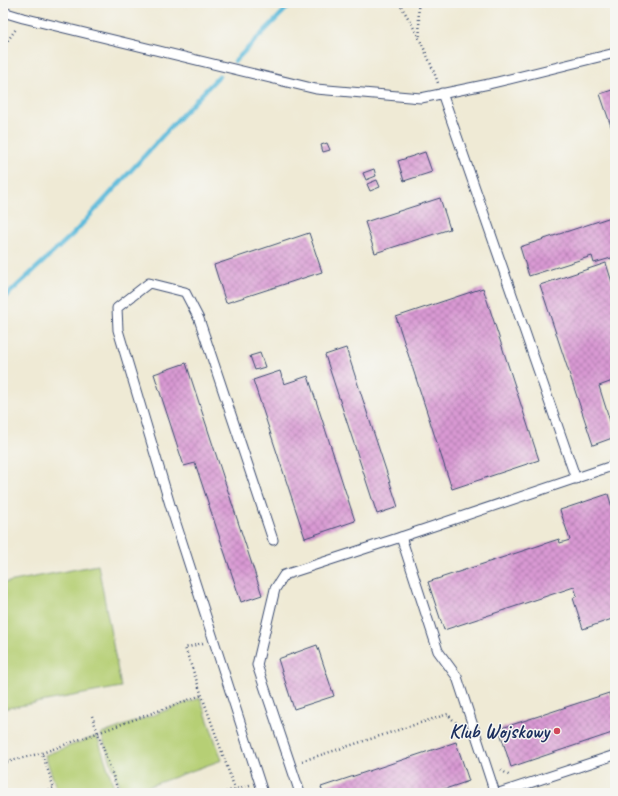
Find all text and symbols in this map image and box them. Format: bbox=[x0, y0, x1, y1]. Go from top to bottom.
place label: Klub Wojskowy bbox=[449, 719, 551, 744]
marker: Klub Wojskowy bbox=[552, 726, 562, 736]

